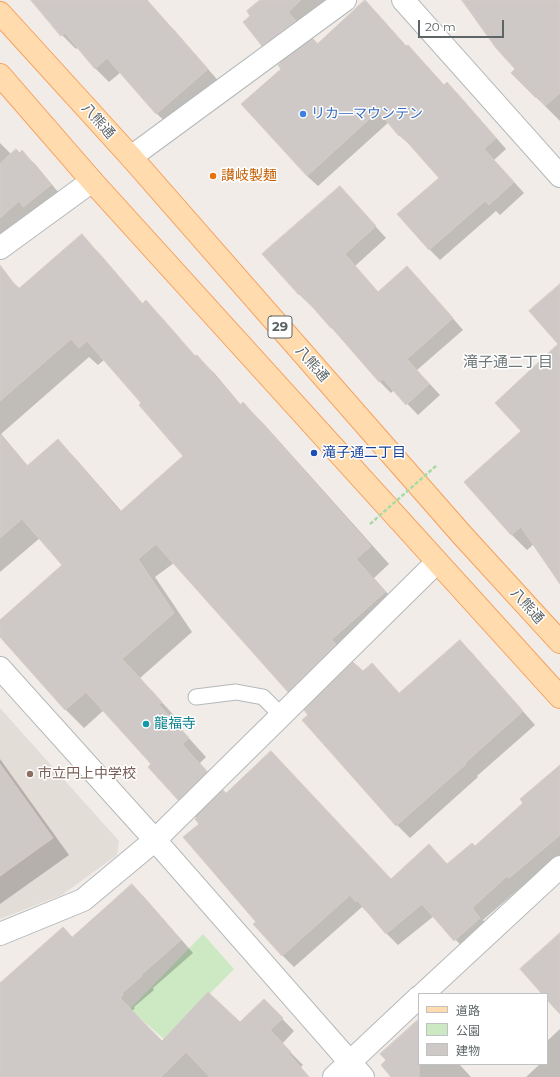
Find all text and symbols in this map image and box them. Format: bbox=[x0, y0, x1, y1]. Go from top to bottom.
scale bar bbox=[420, 12, 506, 38]
text: 20 m bbox=[425, 19, 456, 34]
street label: 八熊通 bbox=[78, 100, 118, 142]
place label: リカ―マウンテン bbox=[311, 106, 423, 122]
marker: リカ―マウンテン bbox=[298, 109, 308, 119]
place label: 讃岐製麺 bbox=[221, 168, 277, 184]
marker: 讃岐製麺 bbox=[208, 171, 218, 181]
road number: 29 bbox=[268, 316, 292, 338]
street label: 八熊通 bbox=[292, 343, 332, 385]
district label: 滝子通二丁目 bbox=[463, 354, 553, 372]
place label: 滝子通二丁目 bbox=[322, 445, 406, 461]
marker: 滝子通二丁目 bbox=[309, 448, 319, 458]
street label: 八熊通 bbox=[507, 585, 547, 627]
place label: 龍福寺 bbox=[154, 716, 196, 732]
marker: 龍福寺 bbox=[141, 719, 151, 729]
place label: 市立円上中学校 bbox=[38, 766, 136, 782]
marker: 市立円上中学校 bbox=[25, 769, 35, 779]
legend bbox=[418, 993, 548, 1065]
text: 道路 bbox=[456, 1003, 480, 1018]
text: 公園 bbox=[456, 1023, 480, 1038]
text: 建物 bbox=[456, 1043, 480, 1058]

